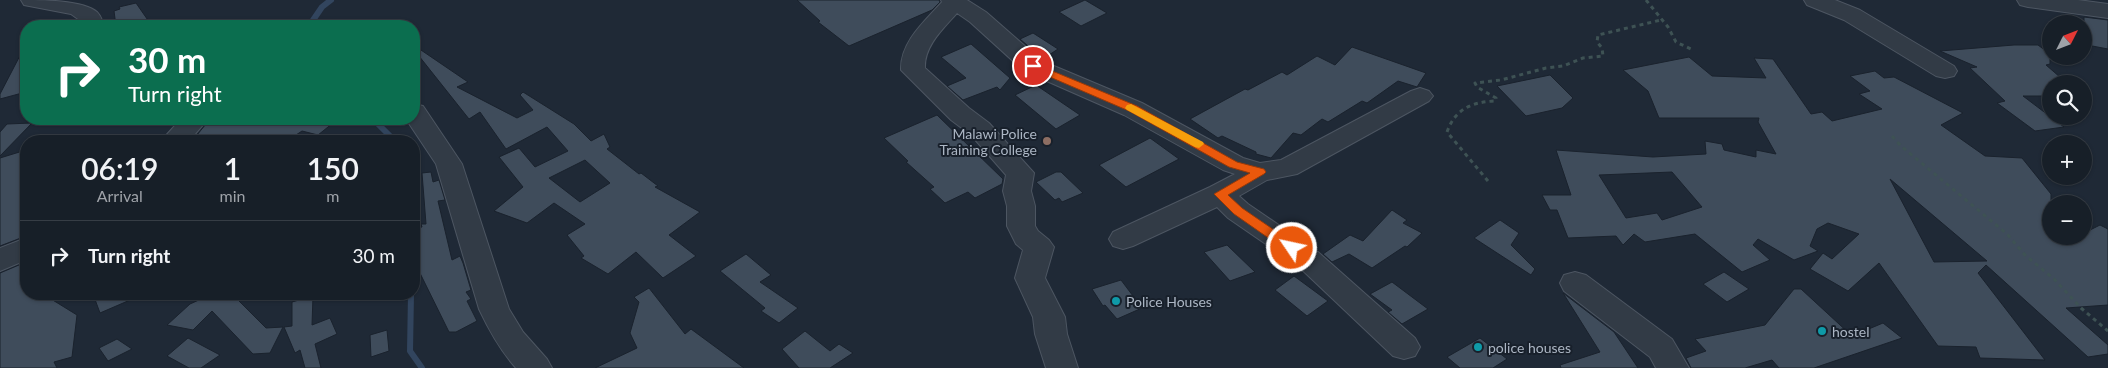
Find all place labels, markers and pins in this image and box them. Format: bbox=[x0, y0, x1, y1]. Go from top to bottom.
pin bbox=[1012, 45, 1054, 87]
place label: Malawi Police Training College bbox=[939, 125, 1037, 158]
marker: Malawi Police Training College bbox=[1041, 135, 1053, 147]
place label: Police Houses bbox=[1126, 293, 1212, 310]
marker: Police Houses bbox=[1110, 295, 1122, 307]
place label: hostel bbox=[1832, 323, 1870, 340]
marker: hostel bbox=[1816, 325, 1828, 337]
place label: police houses bbox=[1488, 339, 1571, 356]
marker: police houses bbox=[1472, 341, 1484, 353]

